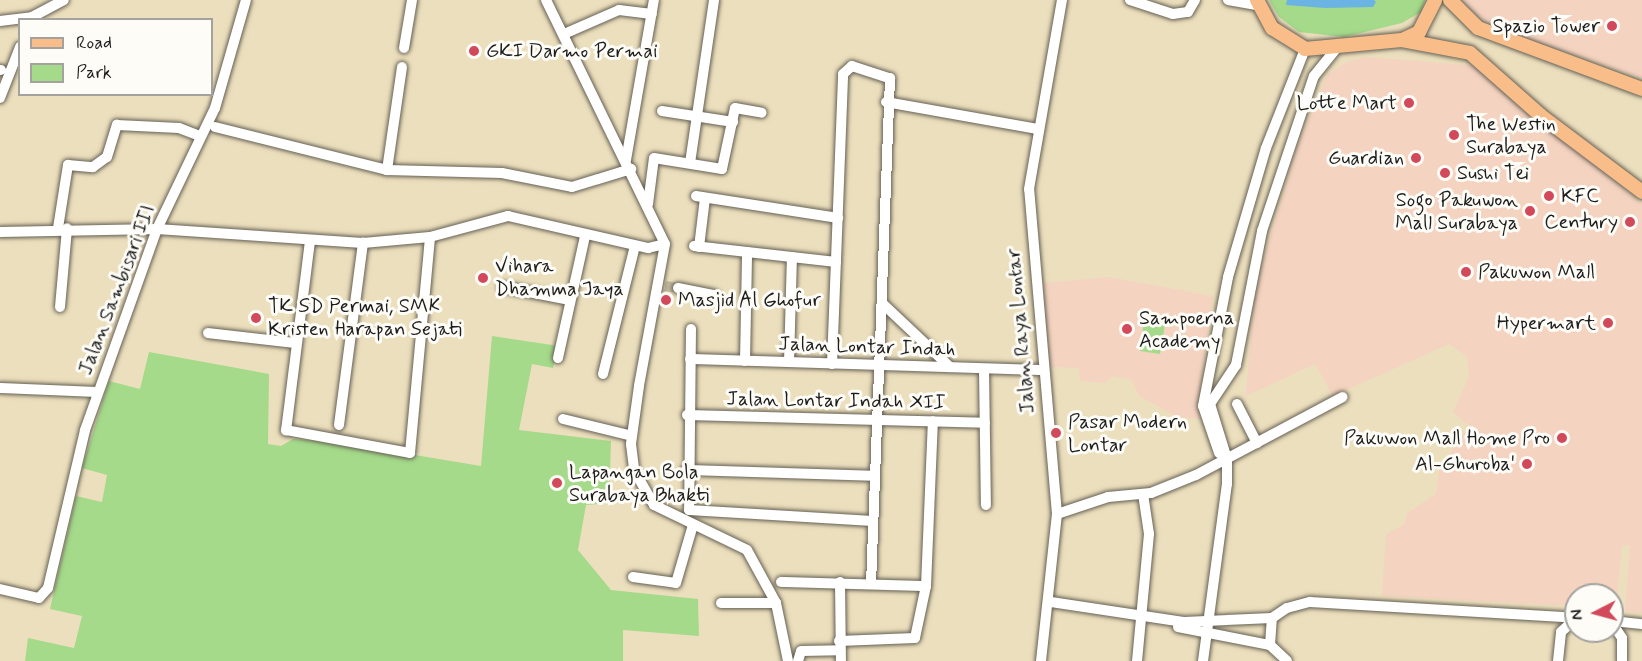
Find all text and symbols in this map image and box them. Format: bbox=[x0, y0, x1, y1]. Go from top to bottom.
place label: Spazio Tower bbox=[1492, 14, 1600, 38]
legend bbox=[18, 18, 213, 96]
marker: Spazio Tower bbox=[1605, 19, 1619, 33]
text: Road bbox=[76, 31, 112, 55]
place label: GKI Darmo Permai bbox=[486, 39, 661, 63]
marker: GKI Darmo Permai bbox=[467, 44, 481, 58]
text: Park bbox=[76, 61, 112, 85]
place label: Lotte Mart bbox=[1296, 91, 1397, 115]
marker: Lotte Mart bbox=[1402, 96, 1416, 110]
place label: The Westin Surabaya bbox=[1466, 112, 1557, 159]
marker: The Westin Surabaya bbox=[1447, 128, 1461, 142]
place label: Guardian bbox=[1328, 146, 1404, 170]
marker: Guardian bbox=[1409, 151, 1423, 165]
place label: Sushi Tei bbox=[1457, 161, 1529, 185]
marker: Sushi Tei bbox=[1438, 166, 1452, 180]
place label: KFC bbox=[1561, 184, 1599, 208]
place label: Sogo Pakuwon Mall Surabaya bbox=[1395, 188, 1518, 235]
marker: KFC bbox=[1542, 189, 1556, 203]
street label: Jalan Sambisari III bbox=[73, 201, 161, 379]
marker: Sogo Pakuwon Mall Surabaya bbox=[1523, 204, 1537, 218]
place label: Century bbox=[1544, 210, 1618, 234]
marker: Century bbox=[1623, 215, 1637, 229]
street label: Jalan Raya Lontar bbox=[1002, 248, 1040, 414]
place label: Vihara Dhamma Jaya bbox=[495, 254, 624, 301]
place label: Pakuwon Mall bbox=[1478, 260, 1594, 284]
marker: Pakuwon Mall bbox=[1459, 265, 1473, 279]
marker: Vihara Dhamma Jaya bbox=[476, 271, 490, 285]
place label: Masjid Al Ghofur bbox=[678, 288, 820, 312]
marker: Masjid Al Ghofur bbox=[659, 293, 673, 307]
place label: TK SD Permai, SMK Kristen Harapan Sejati bbox=[268, 294, 460, 341]
place label: Sampoerna Academy bbox=[1139, 306, 1234, 353]
marker: TK SD Permai, SMK Kristen Harapan Sejati bbox=[249, 311, 263, 325]
place label: Hypermart bbox=[1497, 311, 1596, 335]
marker: Hypermart bbox=[1601, 316, 1615, 330]
marker: Sampoerna Academy bbox=[1120, 322, 1134, 336]
street label: Jalan Lontar Indah bbox=[781, 332, 953, 362]
street label: Jalan Lontar Indah XII bbox=[730, 387, 942, 415]
place label: Pasar Modern Lontar bbox=[1068, 410, 1187, 457]
marker: Pasar Modern Lontar bbox=[1049, 426, 1063, 440]
place label: Pakuwon Mall Home Pro bbox=[1346, 426, 1550, 450]
marker: Pakuwon Mall Home Pro bbox=[1555, 431, 1569, 445]
place label: Al-Ghuroba' bbox=[1415, 452, 1515, 476]
marker: Al-Ghuroba' bbox=[1520, 457, 1534, 471]
place label: Lapangan Bola Surabaya Bhakti bbox=[569, 460, 711, 507]
marker: Lapangan Bola Surabaya Bhakti bbox=[550, 476, 564, 490]
north arrow bbox=[1564, 583, 1624, 643]
text: N bbox=[1567, 608, 1589, 621]

